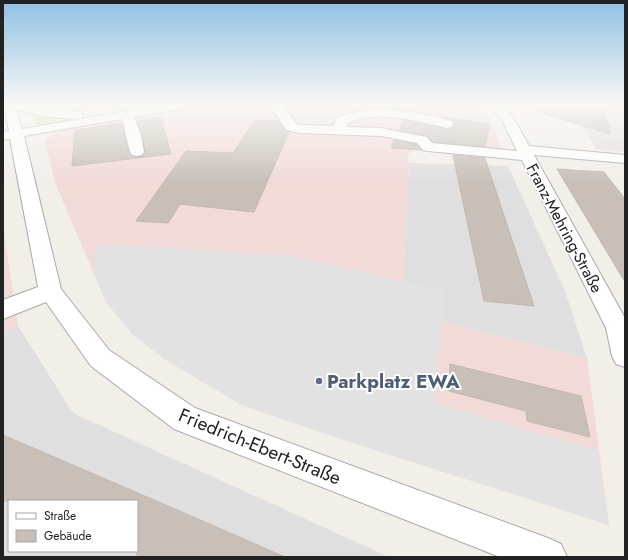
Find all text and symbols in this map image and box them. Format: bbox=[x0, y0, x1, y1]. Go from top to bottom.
street label: Franz-Mehring-Straße bbox=[521, 160, 608, 297]
place label: Parkplatz EWA bbox=[327, 368, 460, 395]
marker: Parkplatz EWA bbox=[314, 376, 324, 386]
street label: Friedrich-Ebert-Straße bbox=[175, 402, 345, 491]
legend bbox=[8, 500, 138, 552]
text: Straße bbox=[44, 507, 76, 525]
text: Gebäude bbox=[44, 527, 91, 545]

